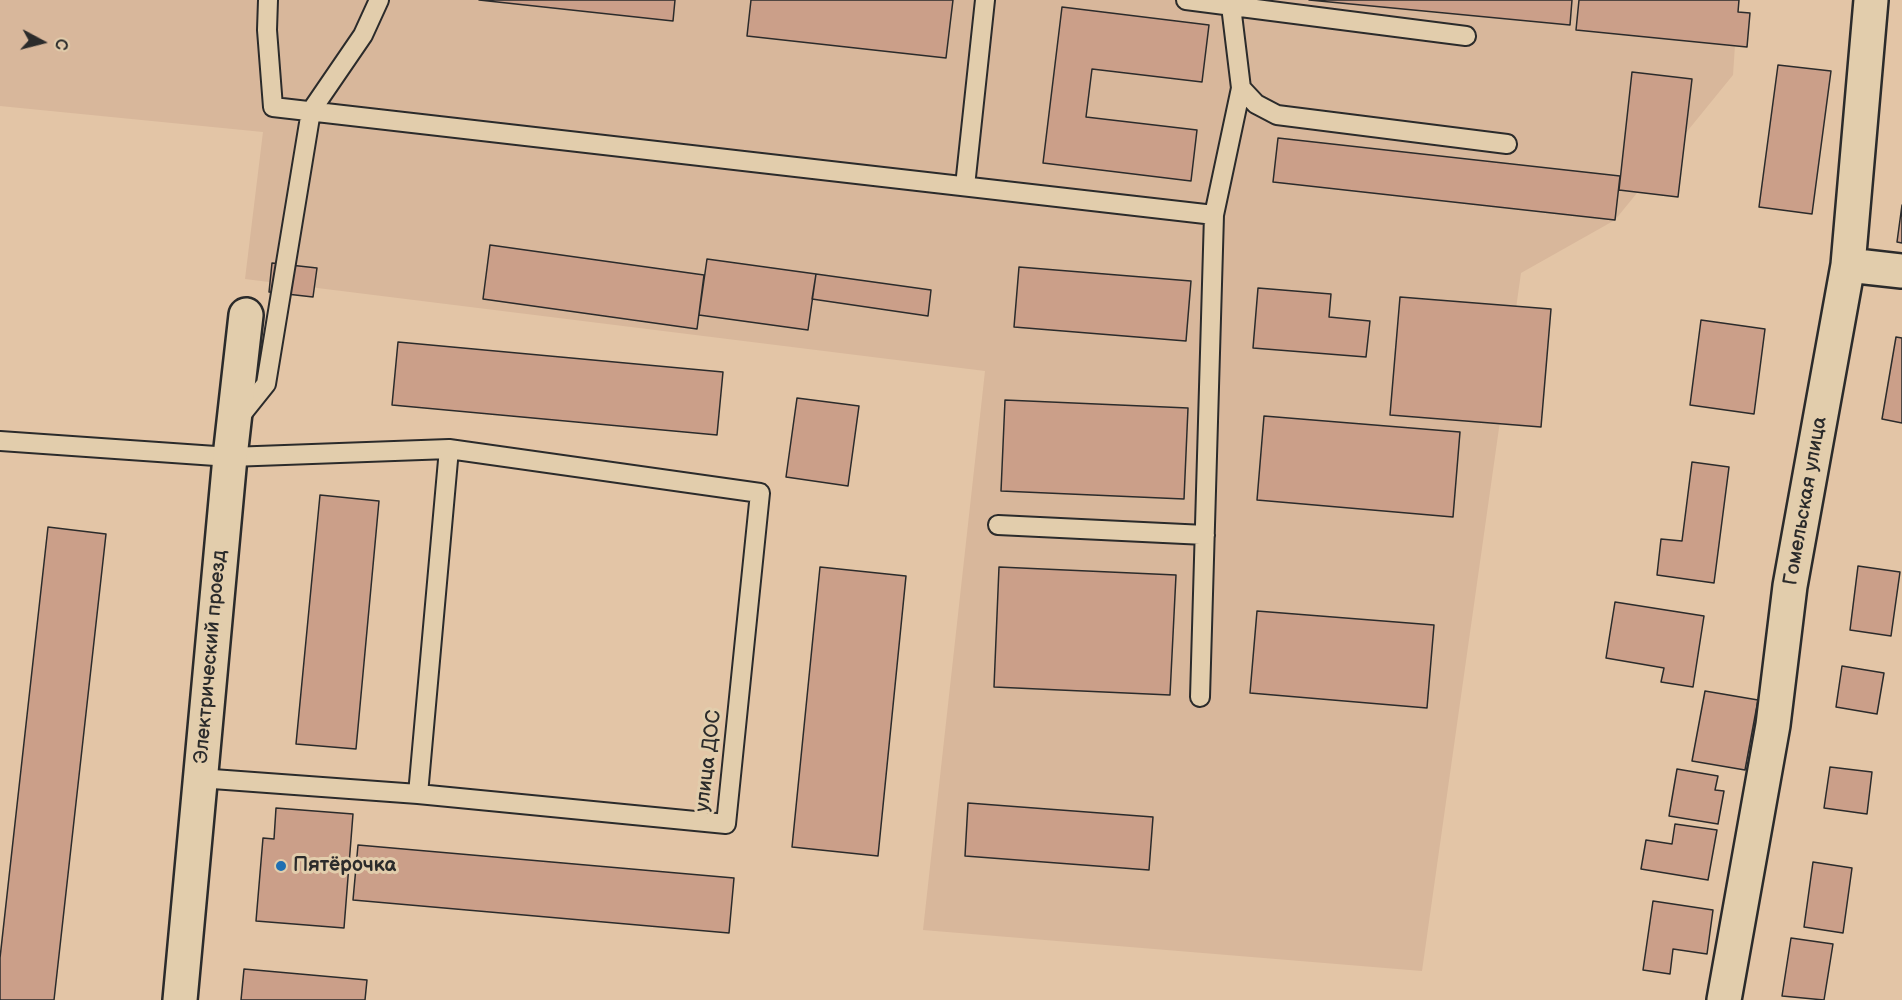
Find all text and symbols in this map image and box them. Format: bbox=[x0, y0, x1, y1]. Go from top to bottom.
north arrow bbox=[12, 12, 72, 72]
text: С bbox=[50, 38, 70, 51]
street label: Гомельская улица bbox=[1779, 415, 1833, 587]
street label: Электрический проезд bbox=[190, 549, 232, 765]
street label: улица ДОС bbox=[691, 709, 727, 813]
place label: Пятёрочка bbox=[293, 854, 396, 878]
marker: Пятёрочка bbox=[274, 859, 288, 873]

